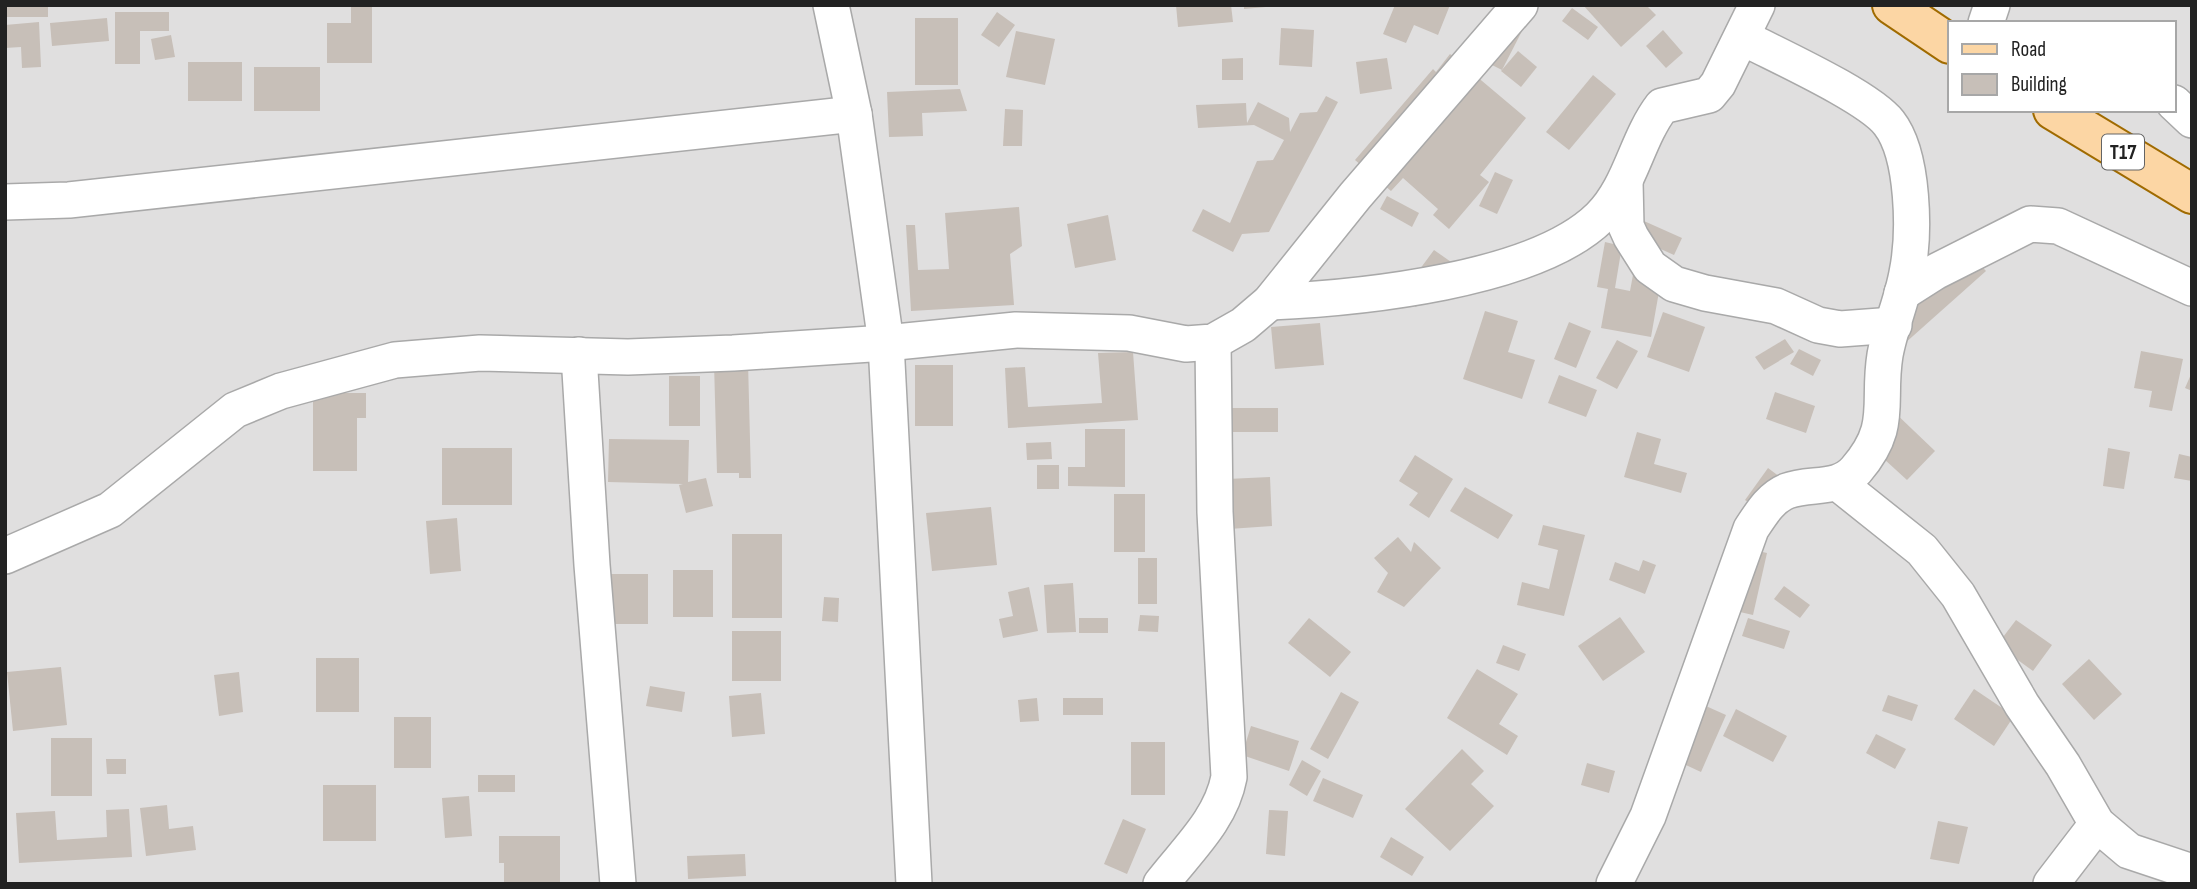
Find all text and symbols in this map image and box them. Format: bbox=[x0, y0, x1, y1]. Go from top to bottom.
legend bbox=[1948, 21, 2176, 112]
text: Road bbox=[2011, 37, 2046, 62]
text: Building bbox=[2011, 72, 2067, 97]
road number: T17 bbox=[2102, 134, 2144, 170]

